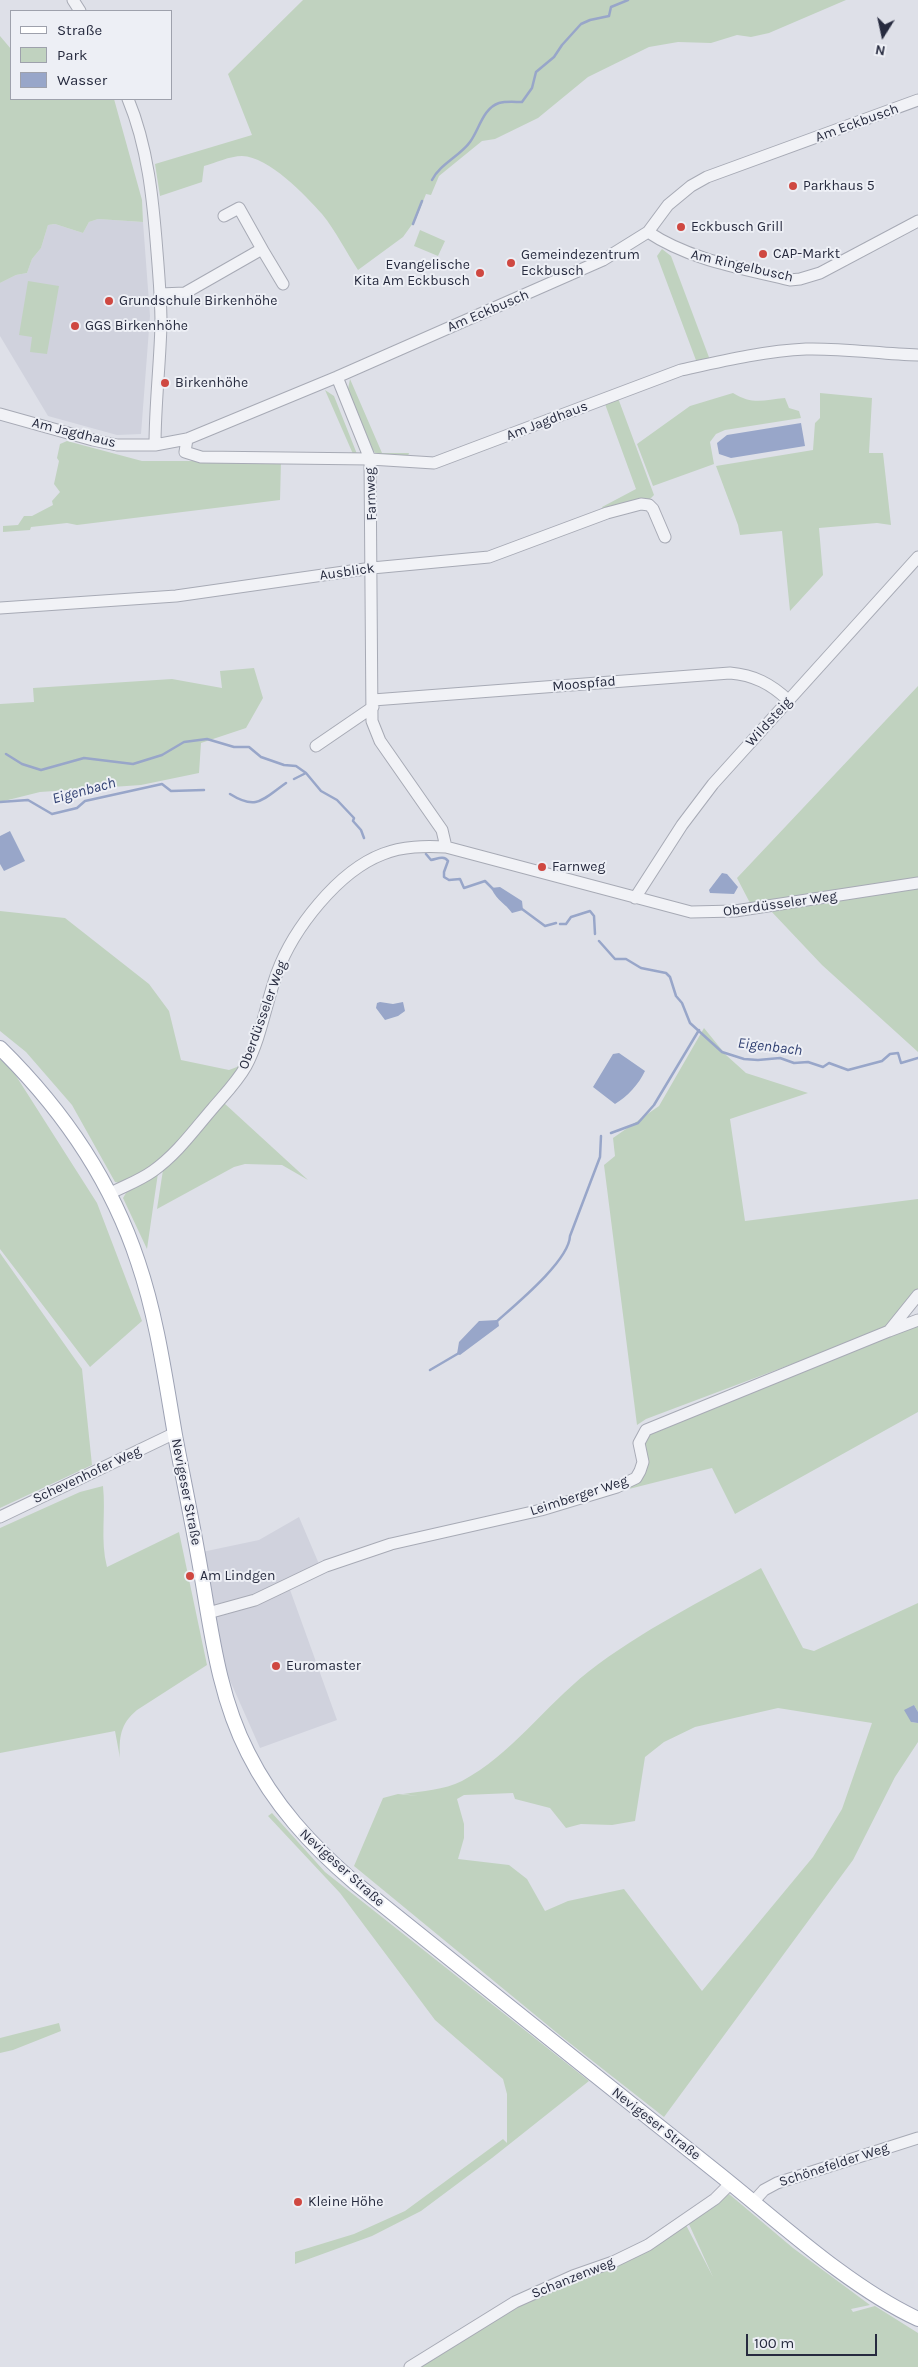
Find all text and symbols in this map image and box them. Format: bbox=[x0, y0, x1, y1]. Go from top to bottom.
legend bbox=[10, 10, 172, 100]
north arrow bbox=[858, 10, 908, 60]
text: Straße bbox=[57, 21, 102, 39]
text: N bbox=[874, 41, 887, 60]
text: Park bbox=[57, 46, 87, 64]
text: Wasser bbox=[57, 71, 107, 89]
street label: Am Eckbusch bbox=[813, 100, 901, 146]
place label: Parkhaus 5 bbox=[803, 178, 875, 194]
marker: Parkhaus 5 bbox=[787, 180, 799, 192]
place label: Eckbusch Grill bbox=[691, 219, 783, 235]
marker: Eckbusch Grill bbox=[675, 221, 687, 233]
street label: Am Ringelbusch bbox=[689, 246, 795, 286]
place label: CAP-Markt bbox=[773, 246, 840, 262]
place label: Gemeindezentrum Eckbusch bbox=[521, 247, 640, 280]
marker: CAP-Markt bbox=[757, 248, 769, 260]
place label: Evangelische Kita Am Eckbusch bbox=[354, 257, 470, 290]
marker: Gemeindezentrum Eckbusch bbox=[505, 257, 517, 269]
marker: Evangelische Kita Am Eckbusch bbox=[474, 267, 486, 279]
street label: Am Eckbusch bbox=[445, 286, 531, 336]
place label: Grundschule Birkenhöhe bbox=[119, 293, 277, 309]
marker: Grundschule Birkenhöhe bbox=[103, 295, 115, 307]
place label: GGS Birkenhöhe bbox=[85, 318, 188, 334]
marker: GGS Birkenhöhe bbox=[69, 320, 81, 332]
place label: Birkenhöhe bbox=[175, 375, 248, 391]
marker: Birkenhöhe bbox=[159, 377, 171, 389]
street label: Am Jagdhaus bbox=[504, 398, 590, 444]
street label: Am Jagdhaus bbox=[30, 414, 118, 452]
street label: Farnweg bbox=[362, 467, 380, 521]
street label: Ausblick bbox=[318, 560, 376, 584]
street label: Moospfad bbox=[552, 673, 616, 695]
street label: Wildsteig bbox=[742, 694, 796, 750]
water label: Eigenbach bbox=[50, 774, 118, 808]
place label: Farnweg bbox=[552, 859, 605, 875]
marker: Farnweg bbox=[536, 861, 548, 873]
street label: Oberdüsseler Weg bbox=[722, 888, 838, 920]
street label: Oberdüsseler Weg bbox=[235, 958, 291, 1072]
water label: Eigenbach bbox=[737, 1034, 803, 1060]
street label: Nevigeser Straße bbox=[167, 1437, 205, 1547]
street label: Schevenhofer Weg bbox=[30, 1443, 144, 1507]
street label: Leimberger Weg bbox=[528, 1472, 630, 1520]
place label: Am Lindgen bbox=[200, 1568, 275, 1584]
marker: Am Lindgen bbox=[184, 1570, 196, 1582]
place label: Euromaster bbox=[286, 1658, 361, 1674]
marker: Euromaster bbox=[270, 1660, 282, 1672]
street label: Nevigeser Straße bbox=[296, 1826, 388, 1910]
street label: Nevigeser Straße bbox=[608, 2084, 704, 2164]
street label: Schönefelder Weg bbox=[777, 2139, 891, 2191]
place label: Kleine Höhe bbox=[308, 2194, 383, 2210]
marker: Kleine Höhe bbox=[292, 2196, 304, 2208]
street label: Schanzenweg bbox=[529, 2254, 617, 2302]
scale bar bbox=[748, 2324, 879, 2356]
text: 100 m bbox=[754, 2334, 794, 2352]

